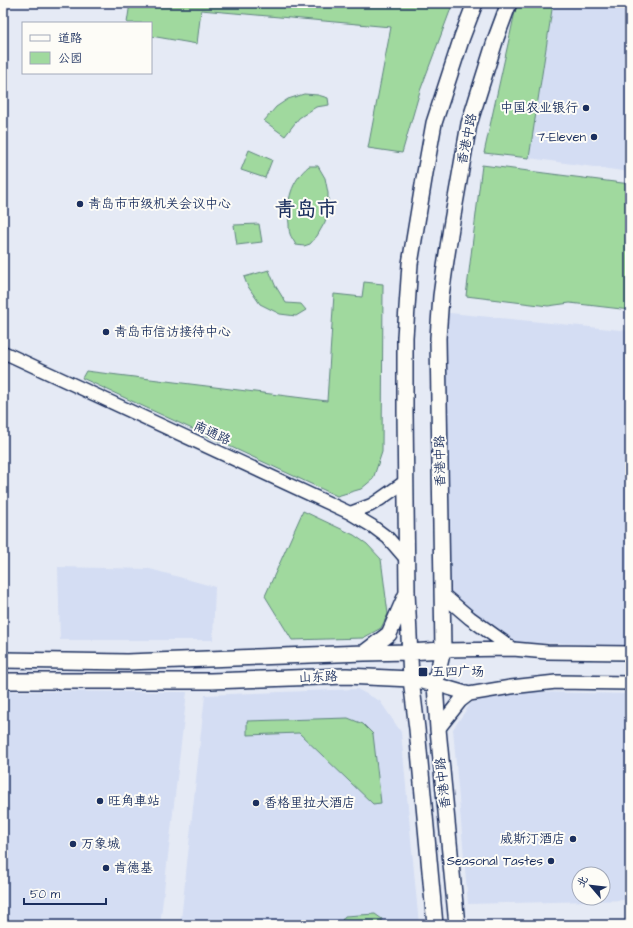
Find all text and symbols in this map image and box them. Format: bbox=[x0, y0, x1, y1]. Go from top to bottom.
legend bbox=[22, 22, 152, 74]
text: 道路 bbox=[58, 30, 82, 47]
text: 公园 bbox=[58, 50, 82, 67]
place label: 中国农业银行 bbox=[500, 99, 578, 117]
marker: 中国农业银行 bbox=[581, 103, 591, 113]
street label: 香港中路 bbox=[453, 112, 481, 166]
place label: 7-Eleven bbox=[537, 128, 586, 146]
marker: 7-Eleven bbox=[589, 132, 599, 142]
place label: 青岛市市级机关会议中心 bbox=[88, 195, 231, 213]
district label: 青岛市 bbox=[275, 195, 338, 224]
marker: 青岛市市级机关会议中心 bbox=[75, 199, 85, 209]
place label: 青岛市信访接待中心 bbox=[114, 323, 231, 341]
marker: 青岛市信访接待中心 bbox=[101, 327, 111, 337]
street label: 南通路 bbox=[191, 417, 233, 449]
street label: 香港中路 bbox=[431, 435, 449, 487]
place label: 五四广场 bbox=[432, 663, 484, 681]
marker: 五四广场 bbox=[417, 666, 429, 678]
street label: 山东路 bbox=[298, 667, 338, 687]
street label: 香港中路 bbox=[431, 756, 455, 810]
place label: 旺角車站 bbox=[108, 792, 160, 810]
place label: 香格里拉大酒店 bbox=[264, 794, 355, 812]
marker: 旺角車站 bbox=[95, 796, 105, 806]
marker: 香格里拉大酒店 bbox=[251, 798, 261, 808]
place label: 威斯汀酒店 bbox=[500, 830, 565, 848]
marker: 威斯汀酒店 bbox=[568, 834, 578, 844]
place label: 万象城 bbox=[81, 835, 120, 853]
marker: 万象城 bbox=[68, 839, 78, 849]
place label: Seasonal Tastes bbox=[447, 852, 543, 870]
marker: Seasonal Tastes bbox=[546, 856, 556, 866]
place label: 肯德基 bbox=[114, 859, 153, 877]
marker: 肯德基 bbox=[101, 863, 111, 873]
north arrow bbox=[571, 866, 611, 906]
text: 北 bbox=[573, 873, 592, 890]
scale bar bbox=[24, 880, 106, 906]
text: 50 m bbox=[30, 886, 61, 903]

